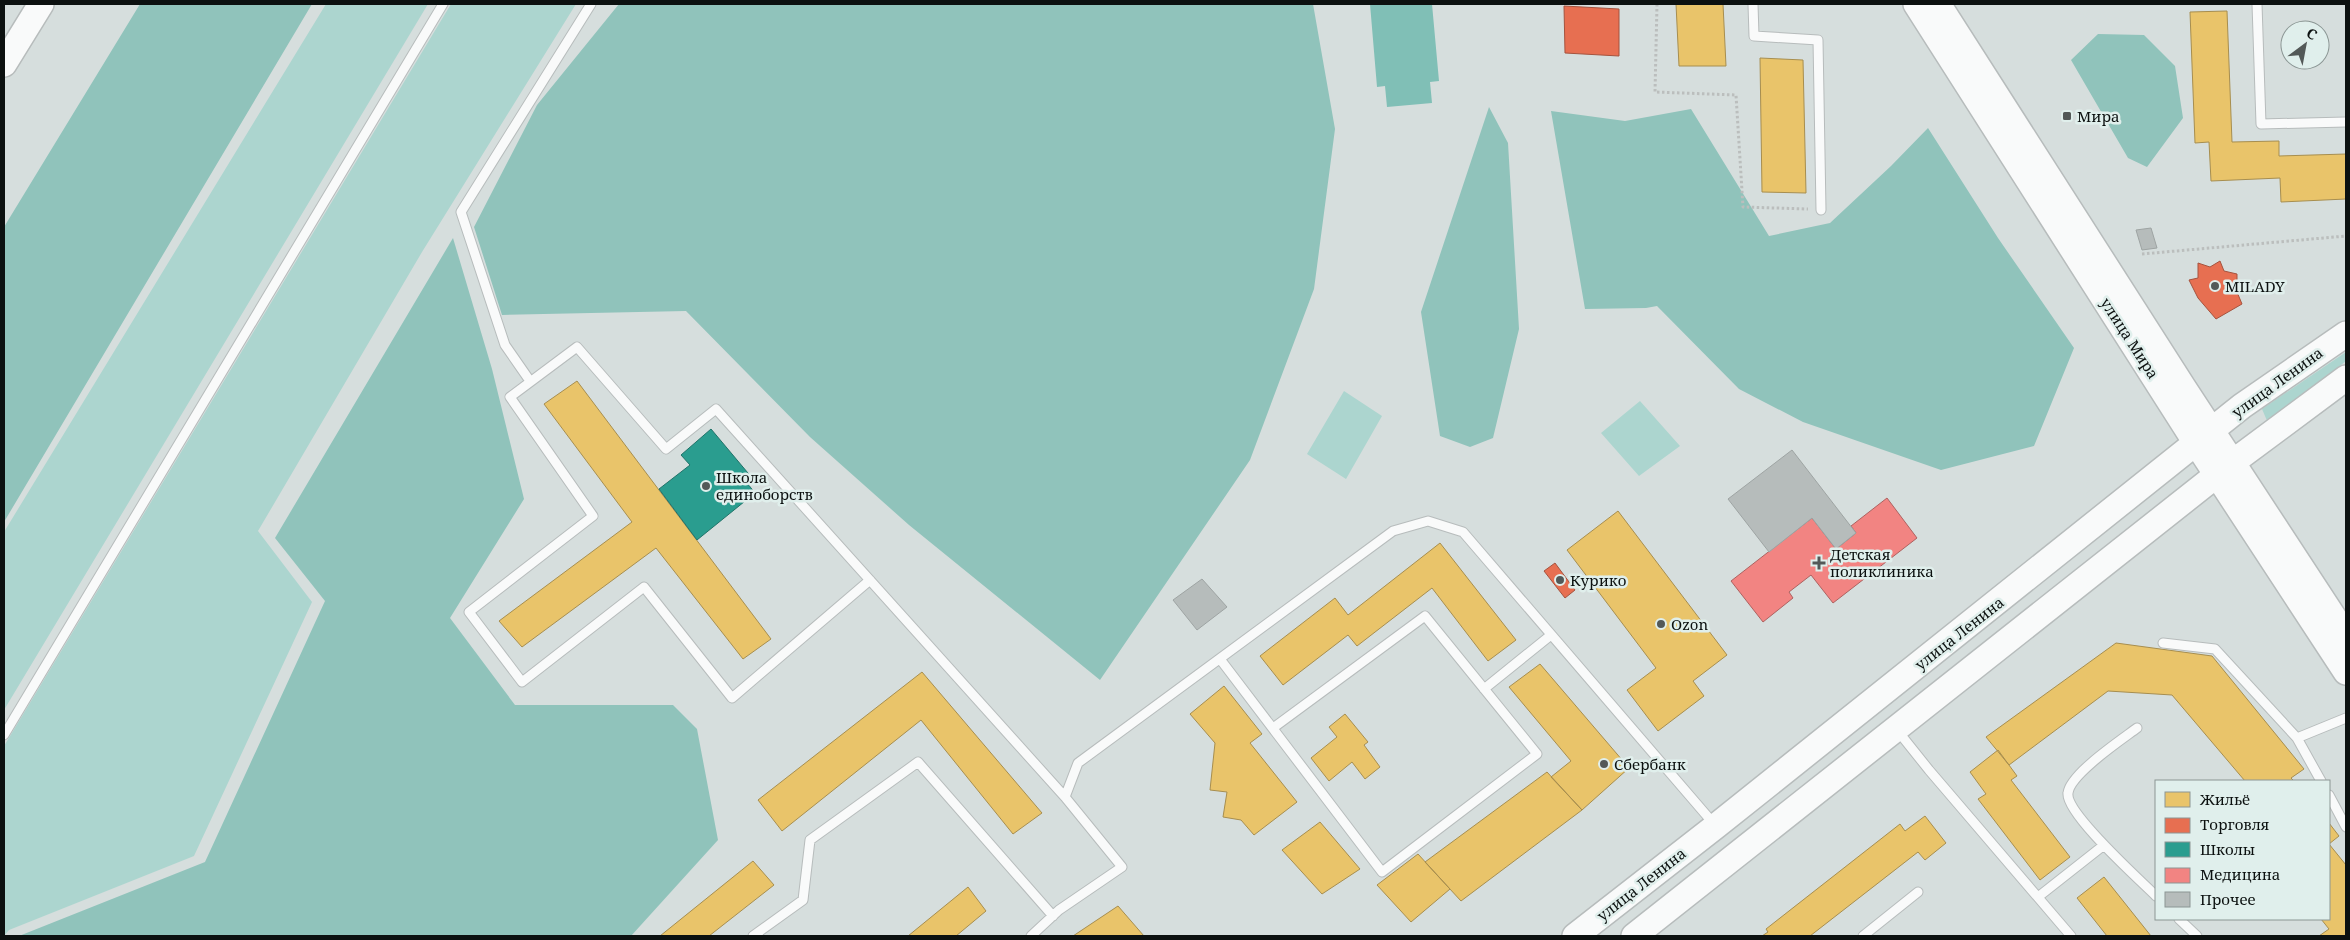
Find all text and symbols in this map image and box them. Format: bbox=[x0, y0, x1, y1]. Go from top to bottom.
north arrow bbox=[2280, 20, 2330, 70]
text: С bbox=[2303, 23, 2321, 44]
place label: Мира bbox=[2077, 106, 2120, 126]
marker: Мира bbox=[2061, 110, 2073, 122]
place label: МILADY bbox=[2225, 276, 2285, 296]
marker: МILADY bbox=[2209, 280, 2221, 292]
street label: улица Мира bbox=[2096, 294, 2164, 382]
street label: улица Ленина bbox=[2227, 342, 2327, 422]
place label: Школа единоборств bbox=[716, 467, 813, 504]
marker: Школа единоборств bbox=[700, 480, 712, 492]
place label: Детская поликлиника bbox=[1830, 544, 1934, 581]
marker: Детская поликлиника bbox=[1812, 556, 1826, 570]
place label: Курико bbox=[1570, 570, 1626, 590]
marker: Курико bbox=[1554, 574, 1566, 586]
street label: улица Ленина bbox=[1910, 592, 2008, 674]
place label: Ozon bbox=[1671, 614, 1708, 634]
marker: Ozon bbox=[1655, 618, 1667, 630]
place label: Сбербанк bbox=[1614, 754, 1686, 774]
marker: Сбербанк bbox=[1598, 758, 1610, 770]
legend bbox=[2155, 780, 2330, 920]
text: Жильё bbox=[2199, 789, 2250, 809]
text: Торговля bbox=[2200, 814, 2269, 834]
text: Школы bbox=[2200, 839, 2255, 859]
street label: улица Ленина bbox=[1592, 843, 1690, 925]
text: Медицина bbox=[2200, 864, 2280, 884]
text: Прочее bbox=[2200, 889, 2256, 909]

